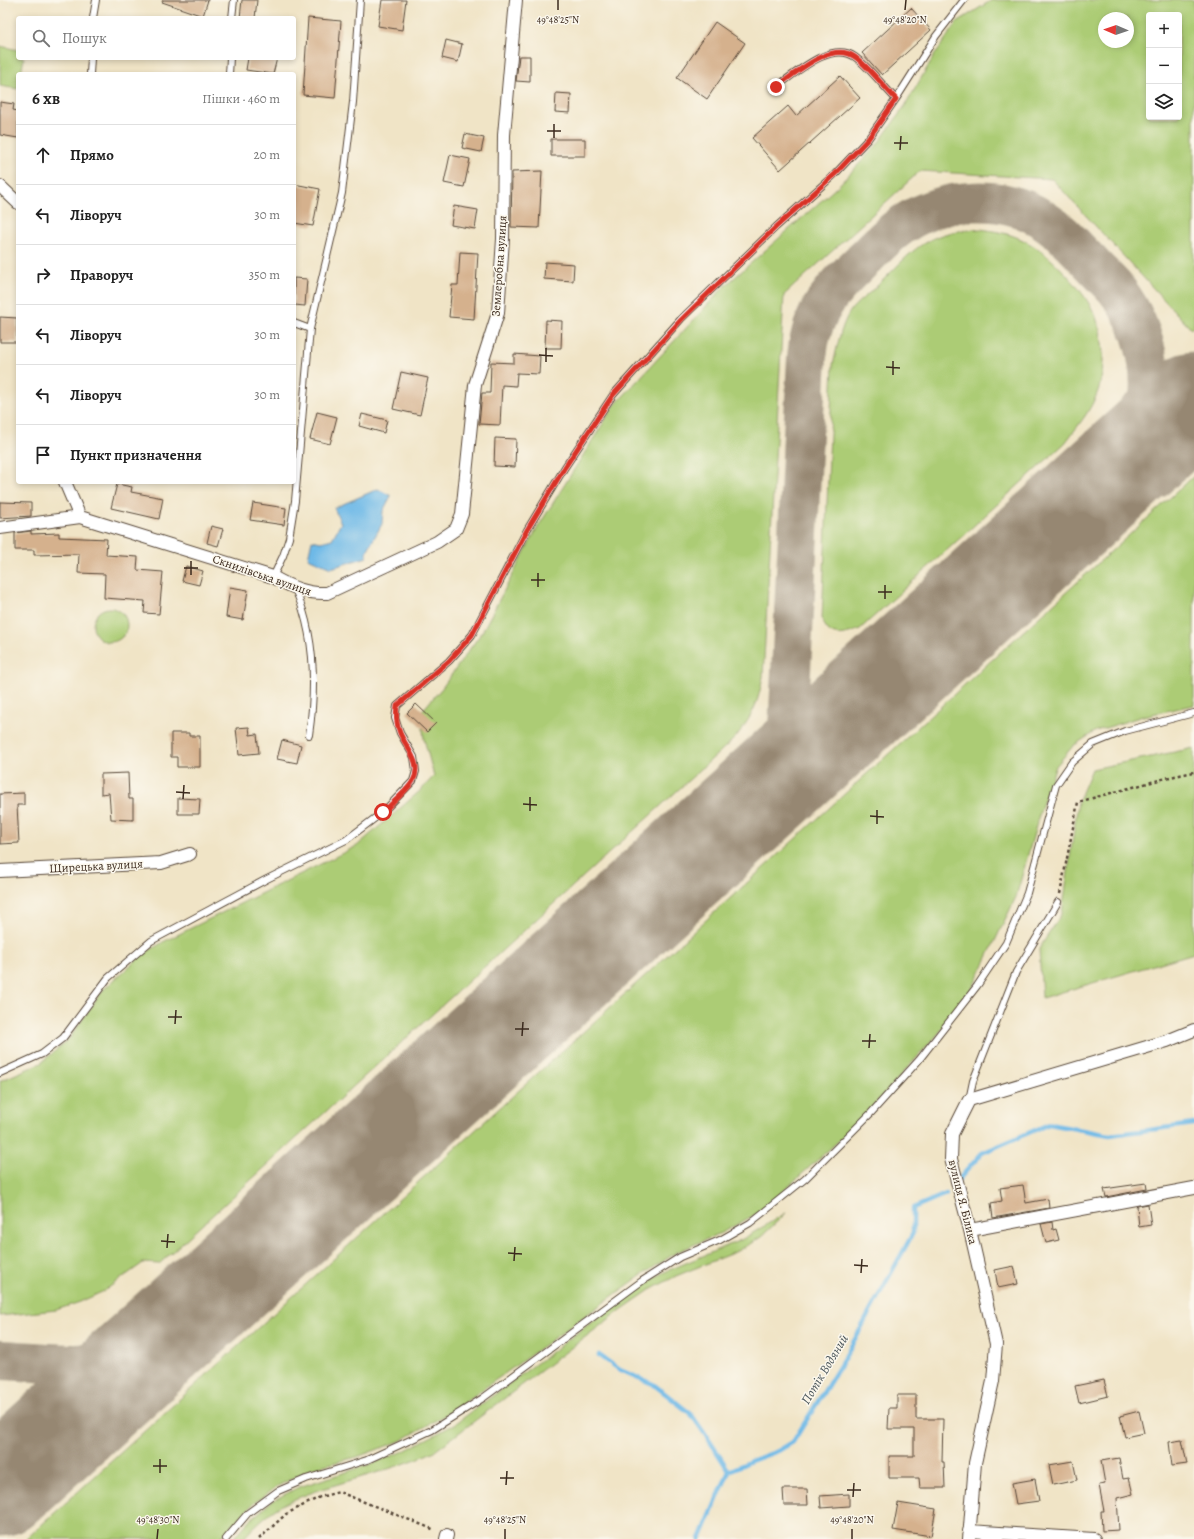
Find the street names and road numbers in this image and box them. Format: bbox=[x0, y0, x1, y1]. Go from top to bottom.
street label: Землеробна вулиця bbox=[487, 215, 511, 317]
street label: Скнилівська вулиця bbox=[210, 551, 314, 599]
street label: Щирецька вулиця bbox=[49, 856, 143, 876]
street label: вулиця Я. Білика bbox=[945, 1158, 981, 1247]

